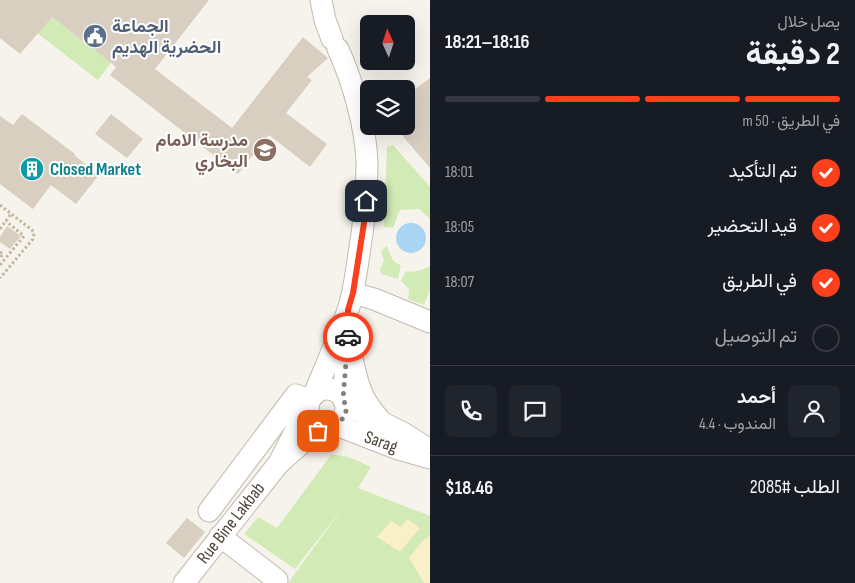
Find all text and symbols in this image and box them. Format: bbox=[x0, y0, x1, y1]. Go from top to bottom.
text: يصل خلال bbox=[777, 13, 840, 32]
north arrow bbox=[360, 15, 415, 70]
map controls bbox=[360, 15, 415, 135]
place label: الجماعة الحضرية الهديم bbox=[112, 16, 221, 59]
public building icon: الجماعة الحضرية الهديم bbox=[82, 23, 108, 49]
text: 18:16–18:21 bbox=[445, 31, 530, 54]
text: 2 دقيقة bbox=[746, 35, 840, 74]
button: layers bbox=[360, 80, 415, 135]
text: في الطريق · 50 m bbox=[742, 112, 840, 131]
place label: مدرسة الامام البخاري bbox=[156, 130, 248, 176]
school or university icon: مدرسة الامام البخاري bbox=[252, 137, 278, 163]
building icon: Closed Market bbox=[19, 156, 45, 182]
place label: Closed Market bbox=[50, 159, 141, 180]
icon: check bbox=[812, 159, 840, 187]
text: تم التأكيد bbox=[729, 160, 797, 183]
text: 18:01 bbox=[445, 163, 473, 182]
pin bbox=[345, 180, 387, 222]
icon: home bbox=[352, 187, 380, 215]
icon: check bbox=[812, 214, 840, 242]
text: قيد التحضير bbox=[707, 215, 797, 238]
text: 18:05 bbox=[445, 218, 474, 237]
icon: check bbox=[812, 269, 840, 297]
text: في الطريق bbox=[722, 270, 797, 293]
text: 18:07 bbox=[445, 273, 474, 292]
courier bbox=[323, 312, 373, 362]
icon: car bbox=[334, 323, 362, 351]
text: تم التوصيل bbox=[715, 325, 797, 348]
button: phone bbox=[445, 385, 497, 437]
button: chat bbox=[509, 385, 561, 437]
button: person bbox=[788, 385, 840, 437]
text: أحمد bbox=[737, 386, 776, 409]
pin bbox=[297, 410, 339, 452]
text: المندوب · 4.4 bbox=[699, 415, 776, 434]
icon: bag bbox=[304, 417, 332, 445]
street label: Sarag bbox=[362, 426, 400, 458]
text: الطلب #2085 bbox=[750, 476, 840, 499]
text: $18.46 bbox=[445, 477, 493, 500]
street label: Rue Bine Lakbab bbox=[193, 478, 269, 568]

